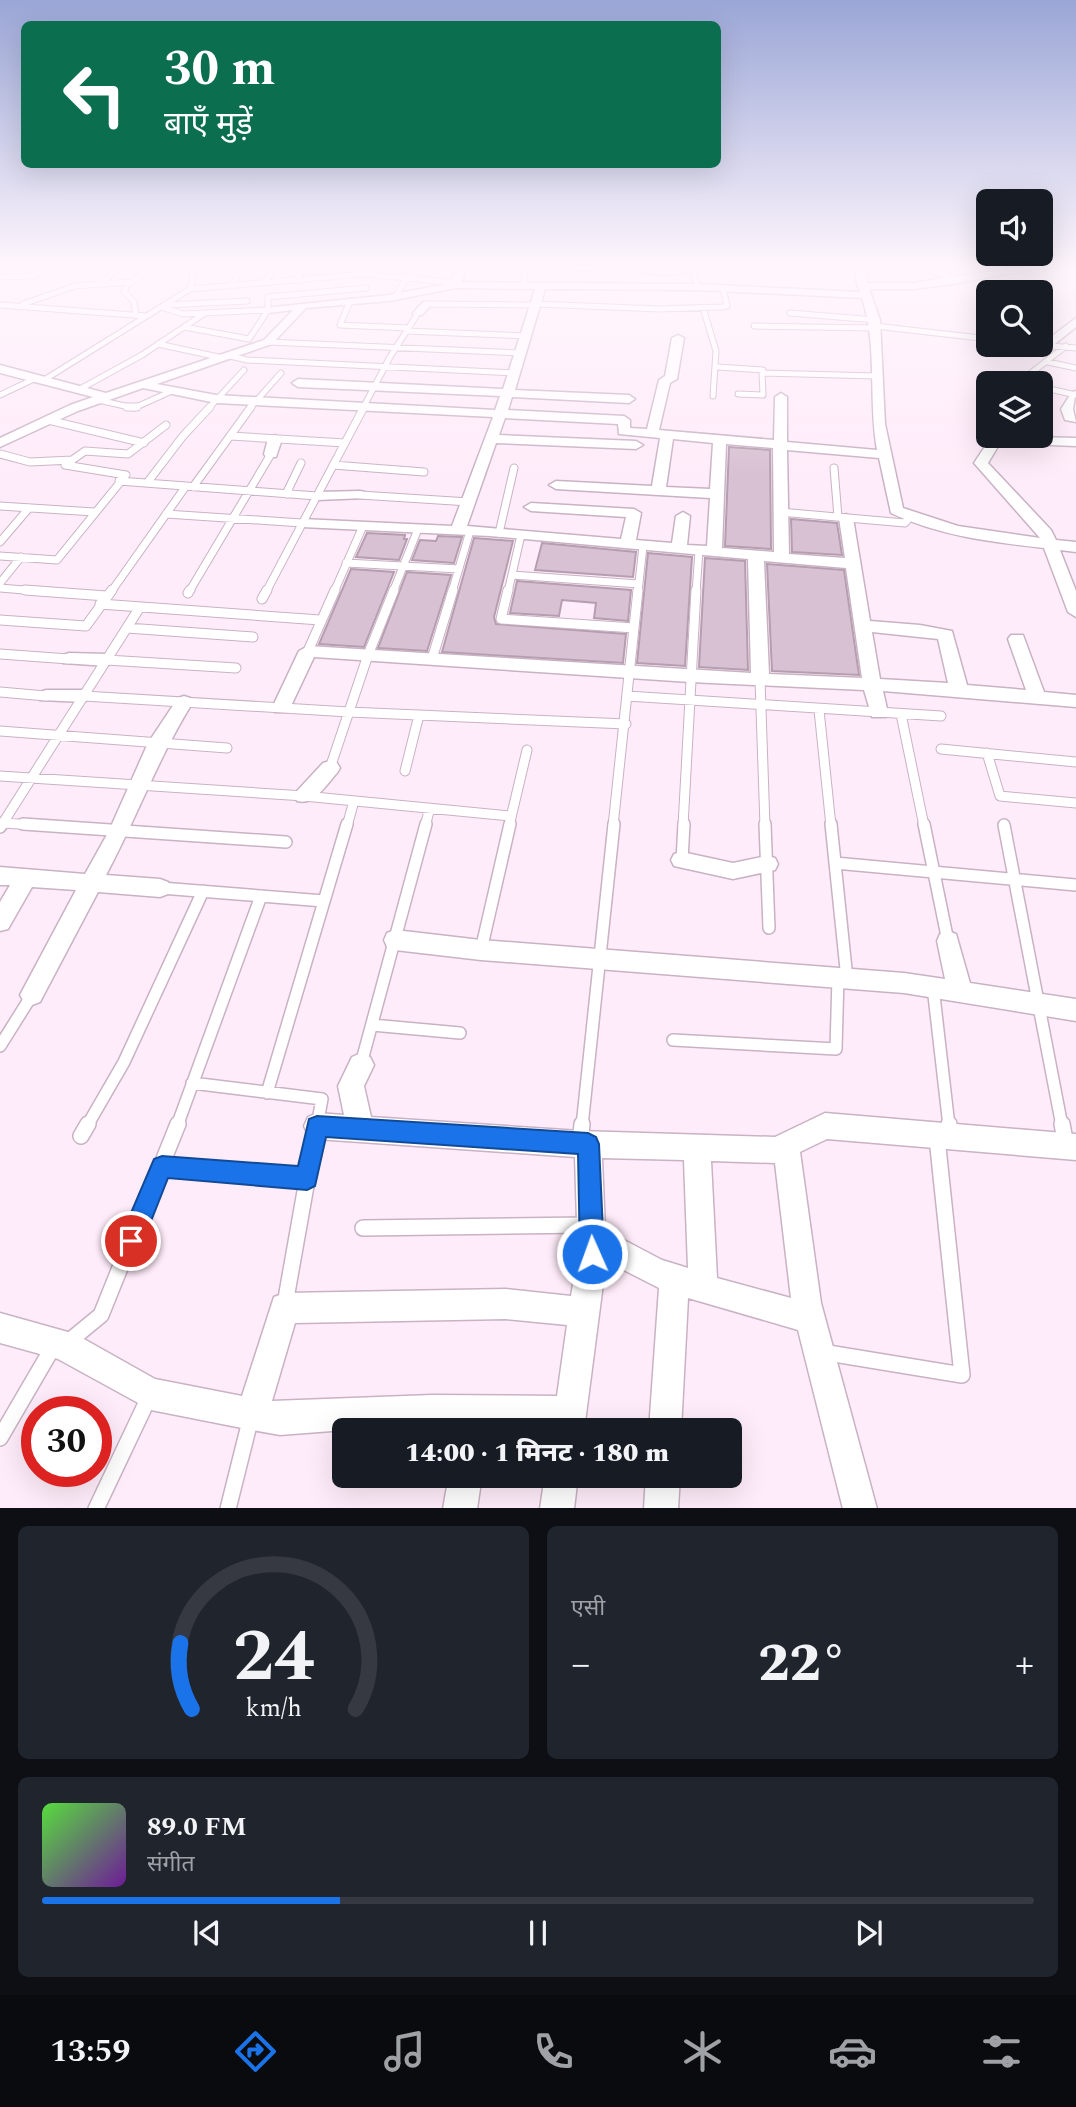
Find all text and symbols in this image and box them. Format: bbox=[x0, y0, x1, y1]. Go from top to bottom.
text: 30 m bbox=[164, 32, 275, 107]
icon: left bbox=[49, 49, 140, 140]
text: बाएँ मुड़ें bbox=[164, 100, 253, 149]
map controls bbox=[976, 189, 1053, 448]
button: sound bbox=[976, 189, 1053, 266]
button: search bbox=[976, 280, 1053, 357]
button: layers bbox=[976, 371, 1053, 448]
pin bbox=[101, 1211, 161, 1271]
position arrow bbox=[555, 1217, 629, 1291]
icon: arrive bbox=[112, 1222, 150, 1260]
speed limit sign: 30 bbox=[21, 1396, 112, 1487]
text: 14:00 · 1 मिनट · 180 m bbox=[405, 1433, 669, 1473]
text: एसी bbox=[571, 1591, 605, 1626]
text: 24 bbox=[233, 1602, 314, 1713]
text: 22° bbox=[758, 1625, 847, 1704]
text: − bbox=[571, 1636, 590, 1694]
text: + bbox=[1015, 1636, 1034, 1694]
text: km/h bbox=[245, 1689, 302, 1727]
text: 89.0 FM bbox=[147, 1807, 247, 1847]
text: संगीत bbox=[147, 1847, 195, 1882]
icon: previous bbox=[188, 1914, 226, 1952]
icon: pause bbox=[519, 1914, 557, 1952]
icon: next bbox=[850, 1914, 888, 1952]
text: 13:59 bbox=[50, 2027, 131, 2076]
icon: directions bbox=[231, 2027, 280, 2076]
icon: music bbox=[380, 2027, 429, 2076]
icon: phone bbox=[529, 2027, 578, 2076]
icon: climate bbox=[678, 2027, 727, 2076]
icon: car bbox=[828, 2027, 877, 2076]
icon: filters bbox=[977, 2027, 1026, 2076]

